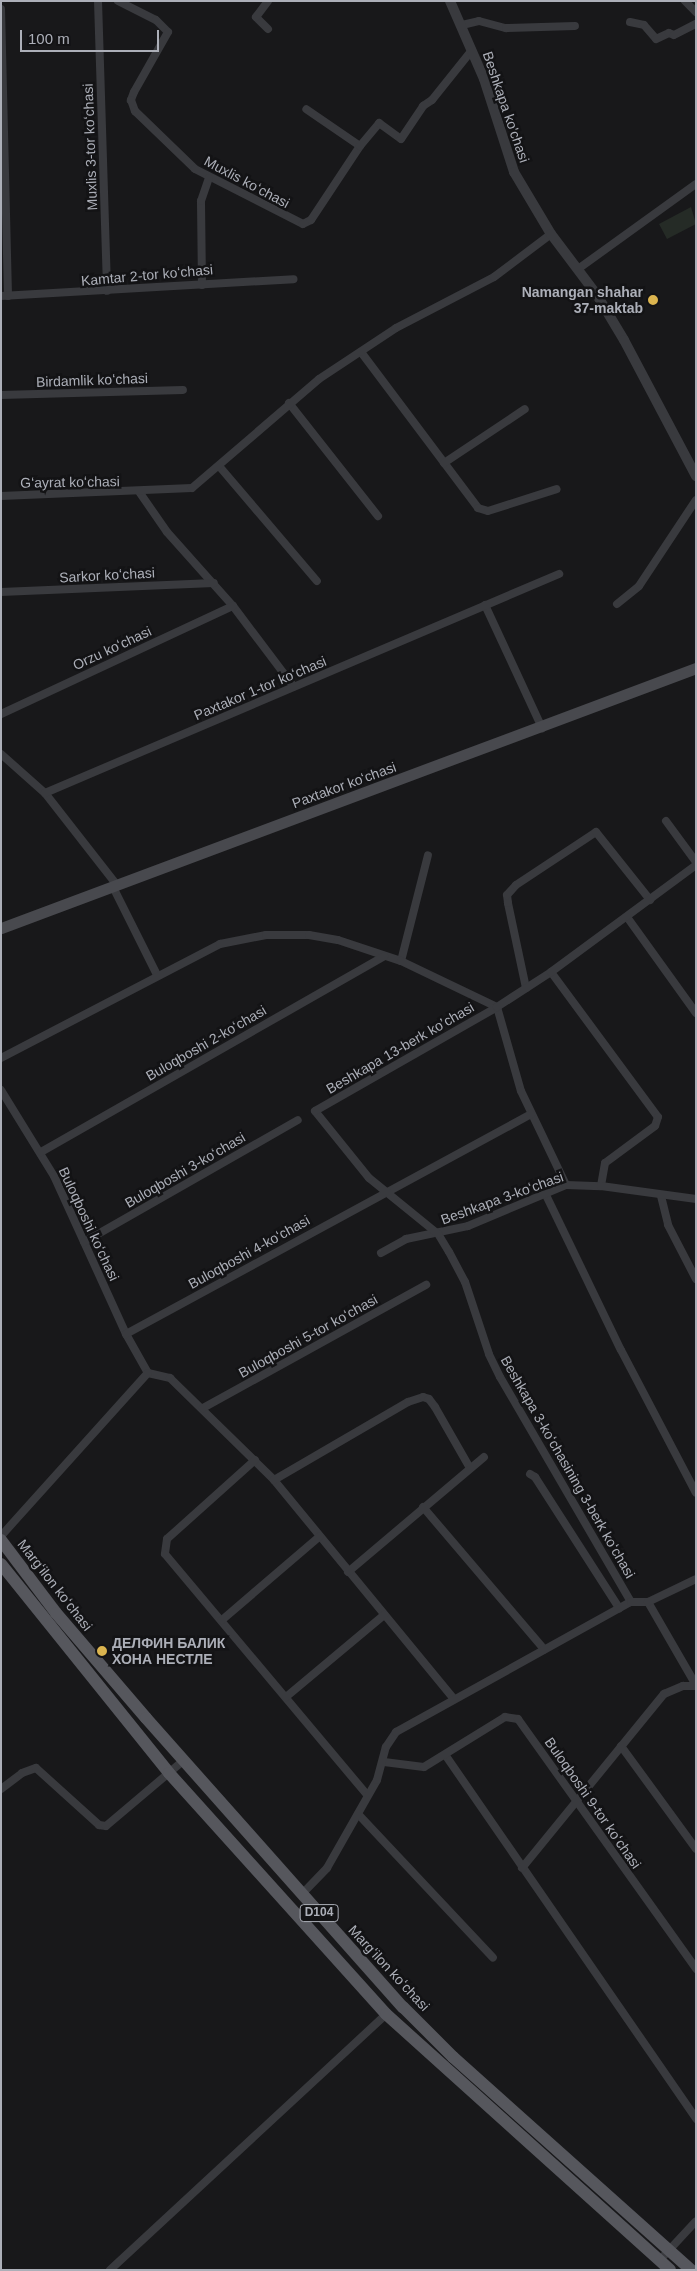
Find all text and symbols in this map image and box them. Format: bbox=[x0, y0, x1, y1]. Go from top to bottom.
scale bar bbox=[22, 20, 161, 52]
text: 100 m bbox=[28, 30, 70, 47]
street label: Beshkapa ko'chasi bbox=[479, 49, 533, 165]
street label: Muxlis 3-tor koʻchasi bbox=[79, 83, 101, 211]
street label: Muxlis koʻchasi bbox=[201, 152, 293, 212]
street label: Kamtar 2-tor koʻchasi bbox=[80, 261, 214, 289]
place label: Namangan shahar 37-maktab bbox=[522, 284, 643, 316]
marker: Namangan shahar 37-maktab bbox=[647, 294, 659, 306]
street label: Birdamlik koʻchasi bbox=[36, 370, 148, 390]
street label: Gʻayrat koʻchasi bbox=[20, 473, 120, 491]
street label: Sarkor koʻchasi bbox=[59, 564, 155, 586]
street label: Orzu koʻchasi bbox=[70, 622, 154, 674]
street label: Paxtakor 1-tor koʻchasi bbox=[191, 652, 329, 724]
street label: Paxtakor koʻchasi bbox=[290, 758, 398, 812]
street label: Beshkapa 13-berk koʼchasi bbox=[323, 999, 477, 1097]
street label: Buloqboshi 2-koʻchasi bbox=[143, 1002, 269, 1084]
street label: Buloqboshi 3-koʻchasi bbox=[122, 1129, 248, 1211]
street label: Buloqboshi koʻchasi bbox=[55, 1164, 123, 1284]
street label: Beshkapa 3-koʻchasi bbox=[438, 1168, 566, 1228]
street label: Buloqboshi 4-koʻchasi bbox=[185, 1212, 313, 1292]
street label: Buloqboshi 5-tor koʻchasi bbox=[236, 1291, 380, 1381]
street label: Beshkapa 3-koʻchasining 3-berk koʻchasi bbox=[497, 1353, 639, 1581]
street label: Margʻilon koʻchasi bbox=[14, 1536, 96, 1634]
place label: ДЕЛФИН БАЛИК ХОНА НЕСТЛЕ bbox=[112, 1635, 225, 1668]
marker: ДЕЛФИН БАЛИК ХОНА НЕСТЛЕ bbox=[96, 1645, 108, 1657]
street label: Buloqboshi 9-tor koʻchasi bbox=[541, 1734, 645, 1872]
road number: D104 bbox=[299, 1904, 339, 1922]
street label: Margʻilon koʻchasi bbox=[345, 1922, 433, 2014]

